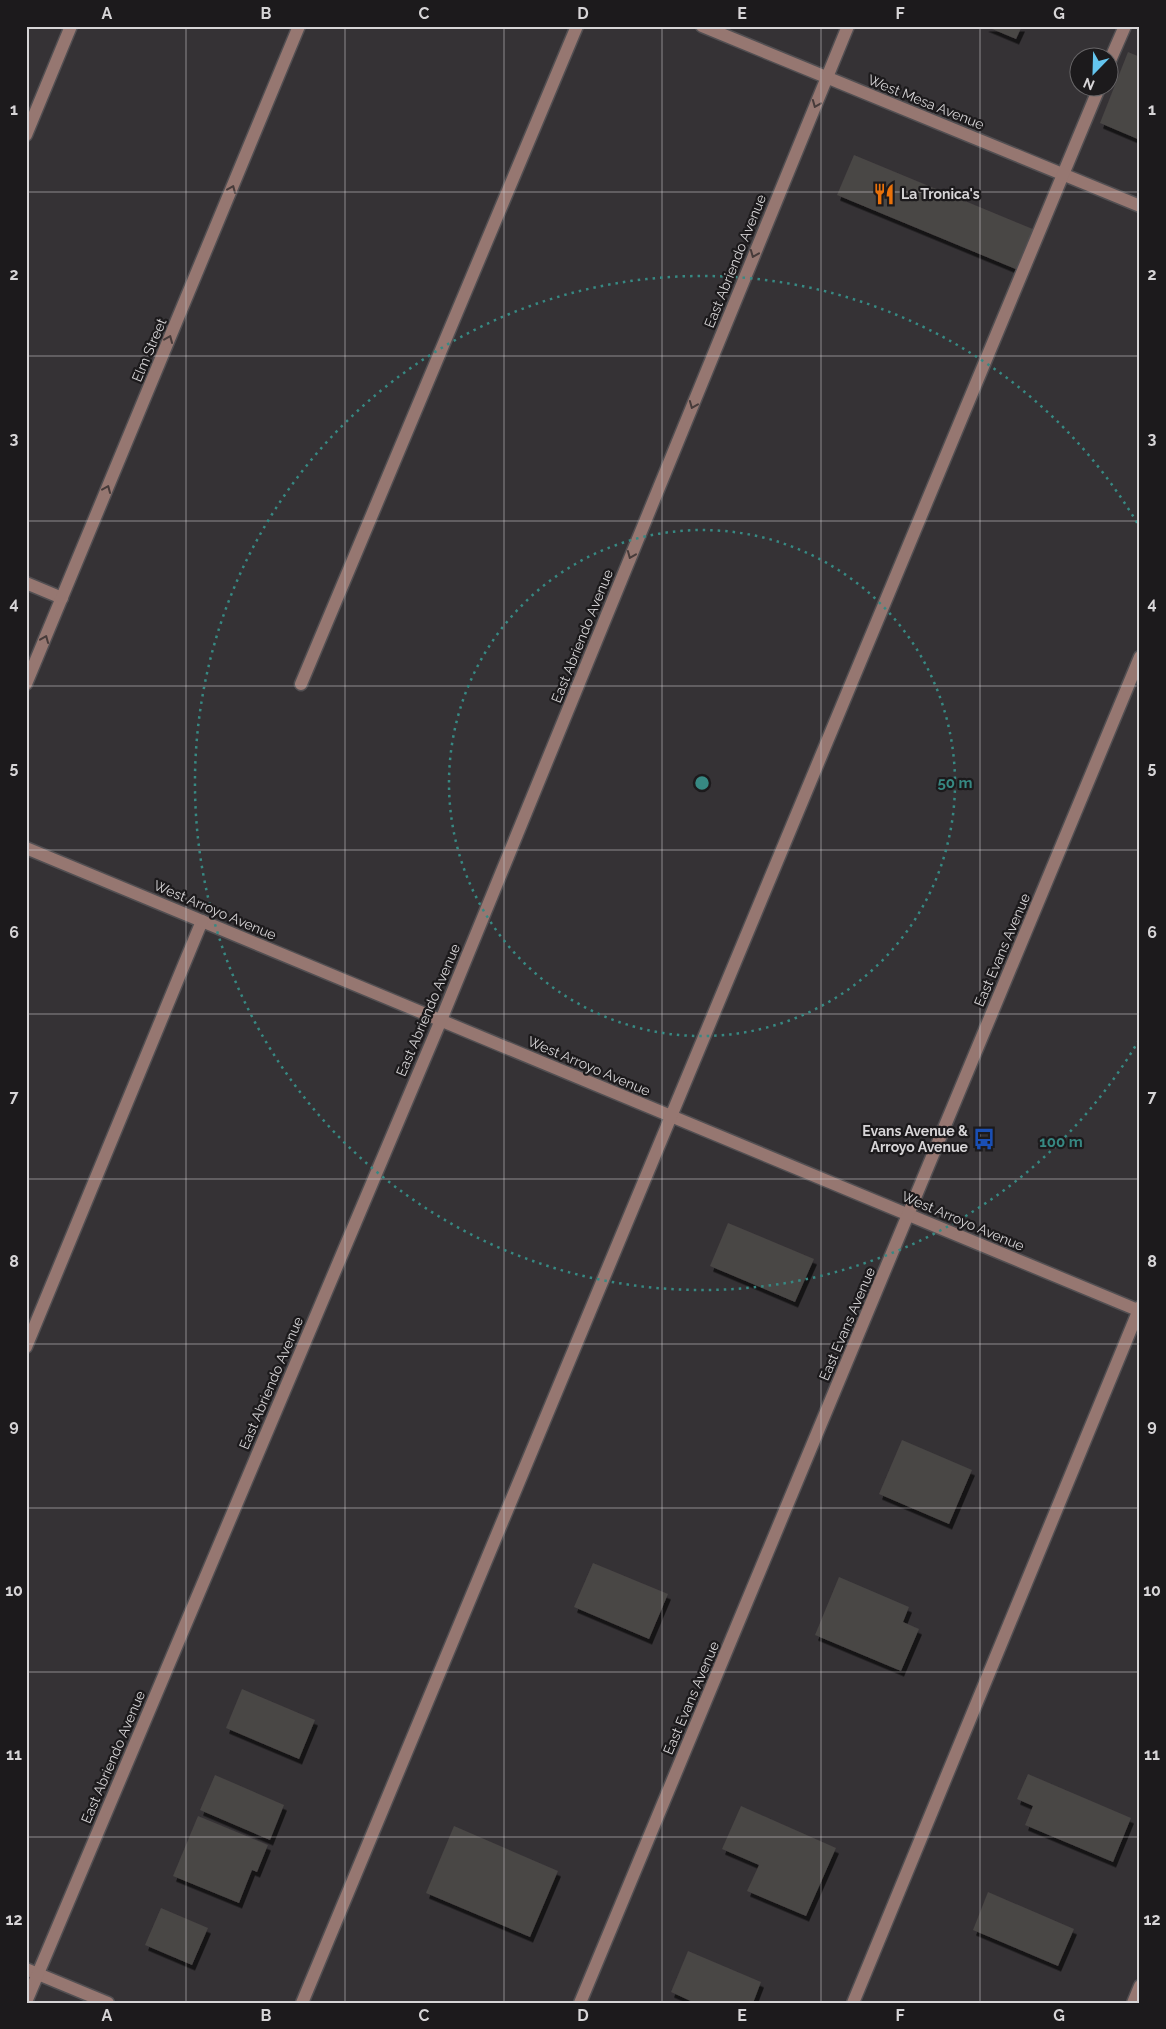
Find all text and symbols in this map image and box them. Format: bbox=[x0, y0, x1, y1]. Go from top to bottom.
text: A bbox=[102, 4, 113, 23]
text: B bbox=[261, 4, 272, 23]
text: C bbox=[419, 4, 430, 23]
text: D bbox=[577, 4, 589, 23]
text: E bbox=[737, 4, 747, 23]
text: F bbox=[895, 4, 905, 23]
text: G bbox=[1053, 4, 1065, 23]
north arrow bbox=[1068, 48, 1118, 98]
street label: West Mesa Avenue bbox=[866, 71, 986, 133]
text: N bbox=[1081, 75, 1097, 93]
one-way arrow bbox=[812, 99, 822, 108]
text: 1 bbox=[10, 100, 18, 119]
text: 1 bbox=[1148, 100, 1156, 119]
restaurant icon: La Tronica's bbox=[871, 181, 897, 207]
one-way arrow bbox=[225, 185, 236, 194]
place label: La Tronica's bbox=[901, 186, 980, 202]
street label: East Abriendo Avenue bbox=[701, 192, 769, 330]
one-way arrow bbox=[750, 249, 761, 258]
text: 2 bbox=[9, 265, 19, 284]
text: 2 bbox=[1147, 265, 1157, 284]
street label: Elm Street bbox=[128, 315, 170, 384]
one-way arrow bbox=[163, 335, 174, 344]
one-way arrow bbox=[689, 400, 699, 408]
text: 3 bbox=[10, 429, 19, 448]
text: 3 bbox=[1148, 429, 1157, 448]
one-way arrow bbox=[101, 485, 111, 494]
one-way arrow bbox=[627, 550, 638, 559]
street label: East Abriendo Avenue bbox=[548, 567, 616, 705]
text: 4 bbox=[9, 594, 19, 613]
text: 4 bbox=[1147, 594, 1157, 613]
one-way arrow bbox=[39, 635, 49, 644]
text: 5 bbox=[10, 758, 19, 777]
text: 5 bbox=[1148, 758, 1157, 777]
centre of rings bbox=[693, 774, 711, 792]
text: 50 m bbox=[937, 774, 973, 792]
street label: West Arroyo Avenue bbox=[151, 877, 279, 943]
street label: East Evans Avenue bbox=[971, 891, 1033, 1009]
text: 6 bbox=[9, 923, 19, 942]
text: 6 bbox=[1147, 923, 1157, 942]
street label: East Abriendo Avenue bbox=[393, 941, 463, 1079]
street label: West Arroyo Avenue bbox=[525, 1033, 653, 1099]
text: 7 bbox=[10, 1087, 19, 1106]
text: 7 bbox=[1148, 1087, 1157, 1106]
place label: Evans Avenue & Arroyo Avenue bbox=[862, 1123, 969, 1155]
bus stop icon: Evans Avenue & Arroyo Avenue bbox=[971, 1126, 997, 1152]
text: 100 m bbox=[1039, 1133, 1083, 1151]
street label: West Arroyo Avenue bbox=[899, 1188, 1027, 1254]
text: 8 bbox=[9, 1252, 19, 1271]
text: 8 bbox=[1147, 1252, 1157, 1271]
street label: East Evans Avenue bbox=[816, 1265, 878, 1383]
street label: East Abriendo Avenue bbox=[236, 1314, 306, 1452]
text: 9 bbox=[9, 1416, 19, 1435]
text: 9 bbox=[1147, 1416, 1157, 1435]
text: 10 bbox=[5, 1581, 23, 1600]
text: 10 bbox=[1143, 1581, 1161, 1600]
street label: East Evans Avenue bbox=[660, 1639, 722, 1757]
street label: East Abriendo Avenue bbox=[78, 1688, 148, 1826]
text: 11 bbox=[6, 1745, 22, 1764]
text: 11 bbox=[1144, 1745, 1160, 1764]
text: 12 bbox=[6, 1910, 22, 1929]
text: 12 bbox=[1144, 1910, 1160, 1929]
text: A bbox=[102, 2006, 113, 2025]
text: B bbox=[261, 2006, 272, 2025]
text: C bbox=[419, 2006, 430, 2025]
text: D bbox=[577, 2006, 589, 2025]
text: E bbox=[737, 2006, 747, 2025]
text: F bbox=[895, 2006, 905, 2025]
text: G bbox=[1053, 2006, 1065, 2025]

